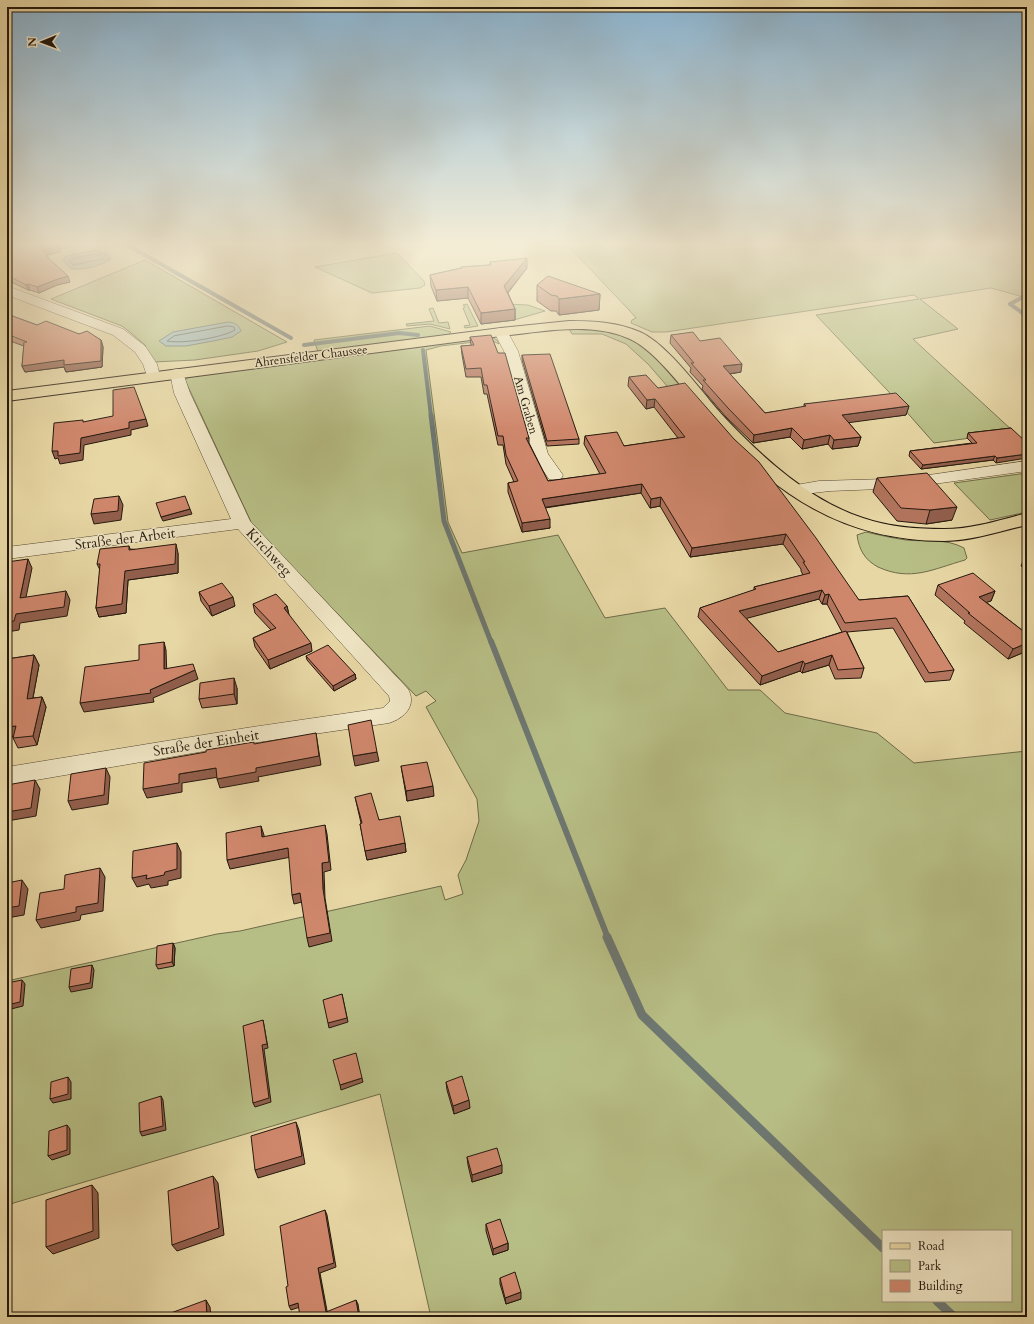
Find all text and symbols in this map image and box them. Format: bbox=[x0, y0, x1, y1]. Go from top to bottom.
north arrow bbox=[22, 22, 62, 62]
text: N bbox=[25, 37, 40, 47]
street label: Ahrensfelder Chaussee bbox=[254, 341, 368, 371]
street label: Am Graben bbox=[510, 374, 542, 436]
street label: Straße der Arbeit bbox=[74, 523, 177, 555]
street label: Kirchweg bbox=[242, 524, 296, 580]
street label: Straße der Einheit bbox=[152, 725, 261, 761]
legend bbox=[882, 1230, 1012, 1302]
text: Road bbox=[918, 1238, 945, 1254]
text: Park bbox=[918, 1258, 942, 1274]
text: Building bbox=[918, 1278, 963, 1294]

